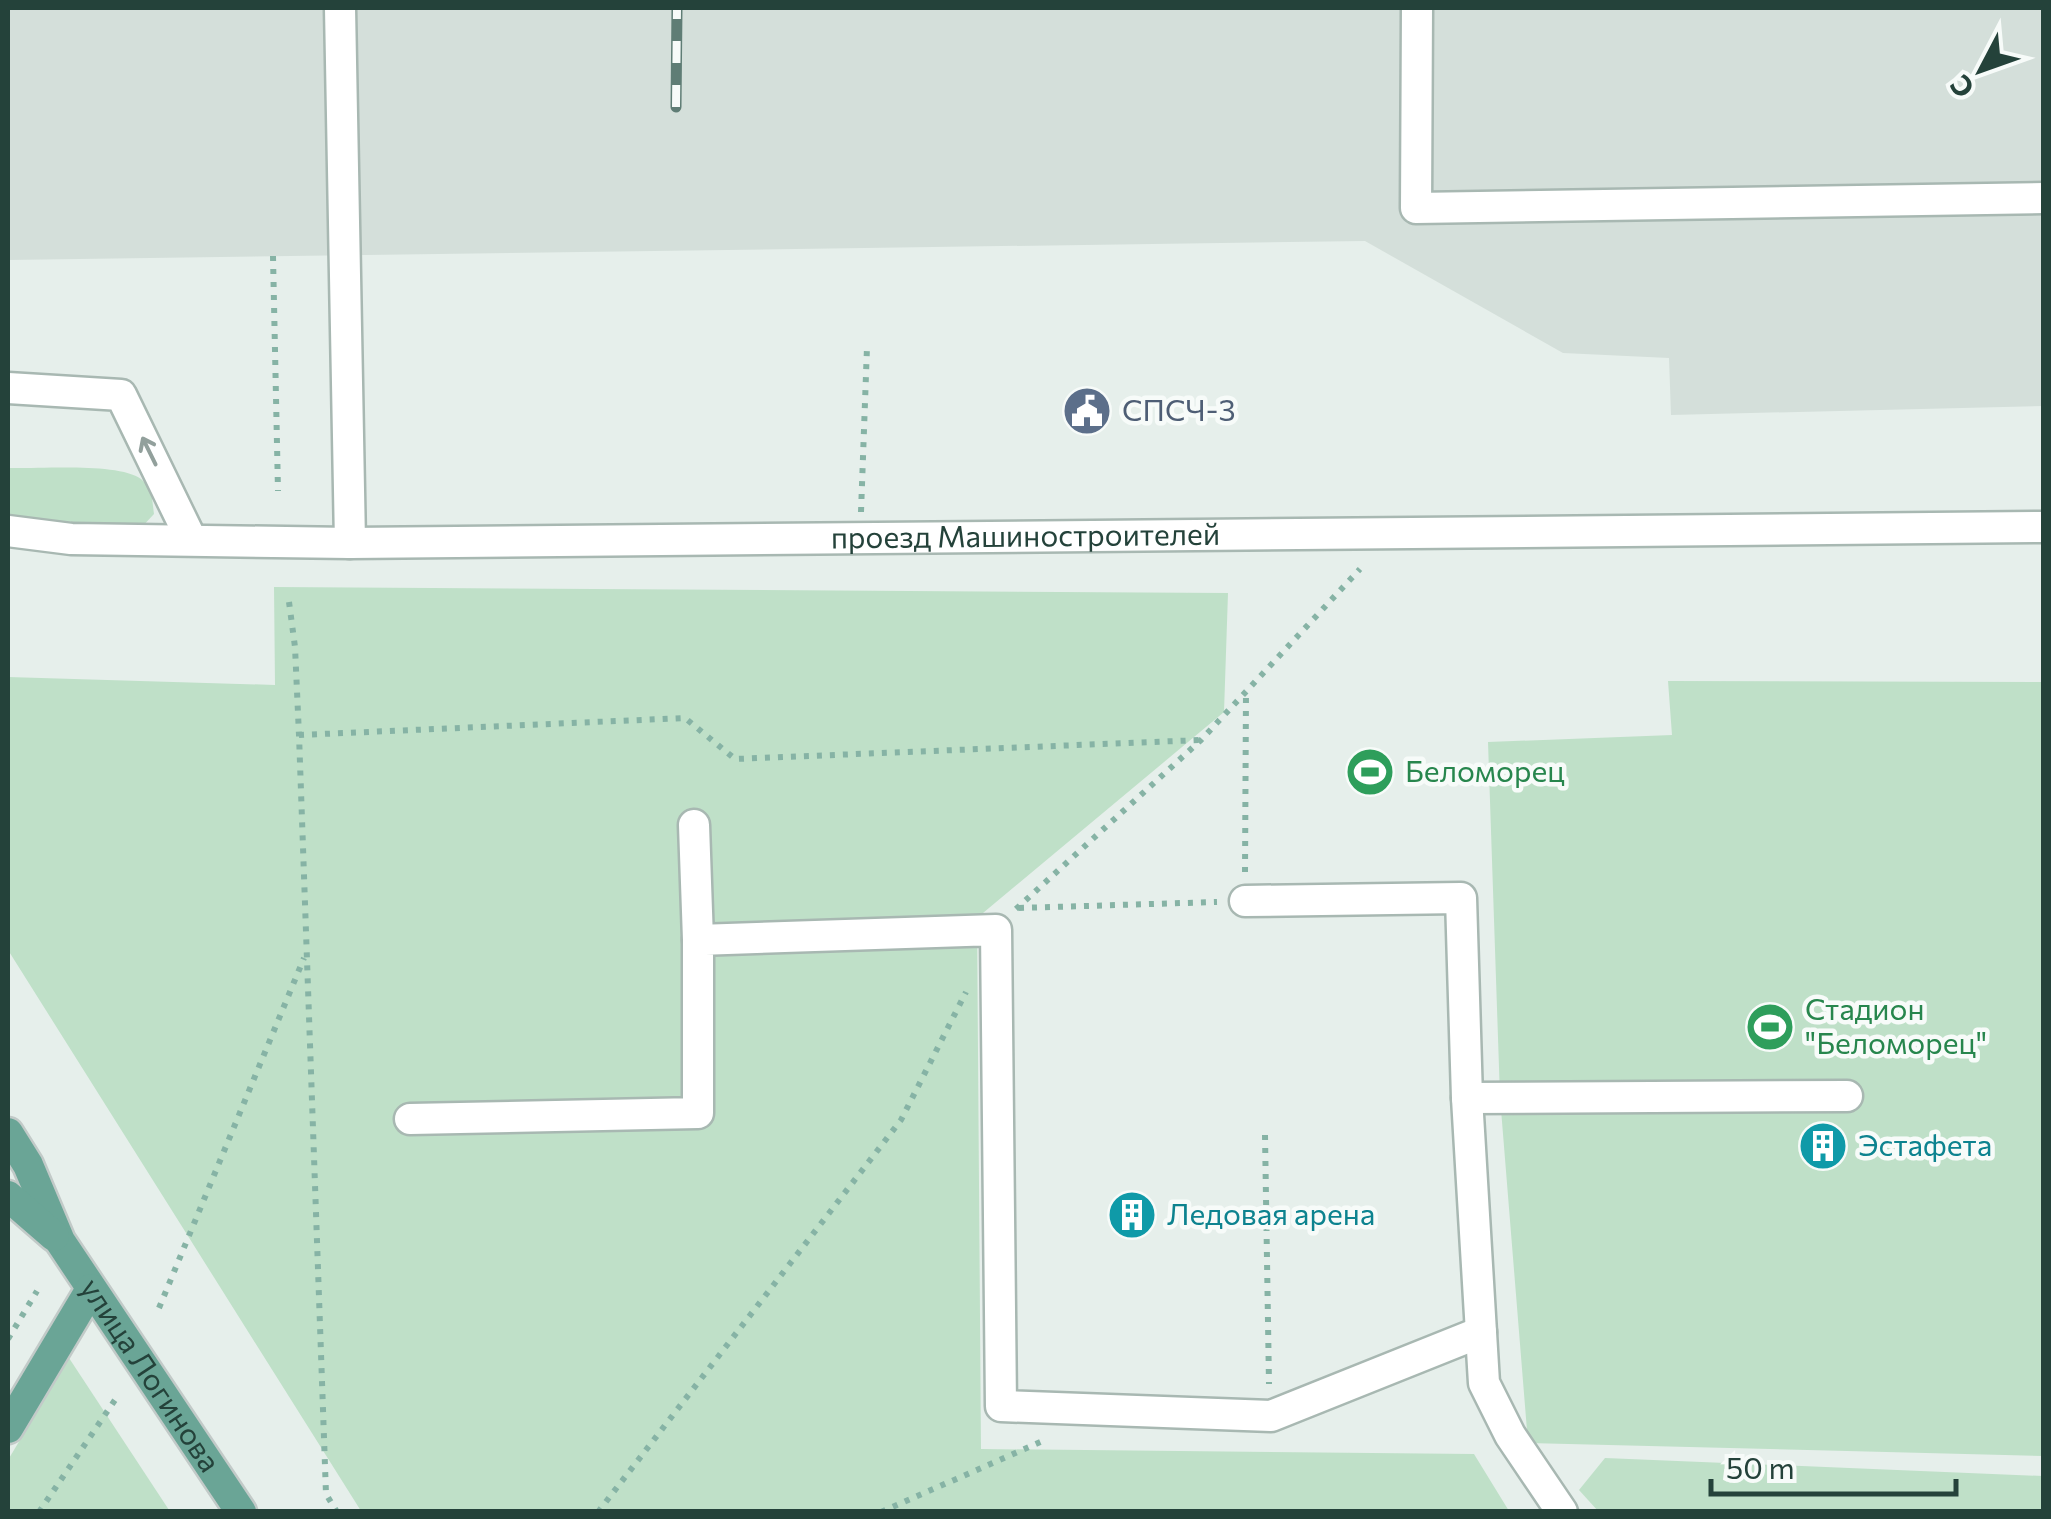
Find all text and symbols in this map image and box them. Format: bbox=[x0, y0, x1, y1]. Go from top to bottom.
north arrow bbox=[1931, 20, 2031, 120]
text: С bbox=[1942, 69, 1980, 105]
public building icon: СПСЧ-3 bbox=[1061, 385, 1113, 437]
place label: СПСЧ-3 bbox=[1122, 390, 1236, 427]
one-way arrow bbox=[138, 437, 157, 467]
street label: проезд Машиностроителей bbox=[831, 514, 1220, 554]
sports icon: Беломорец bbox=[1344, 746, 1396, 798]
place label: Беломорец bbox=[1405, 751, 1565, 788]
place label: Стадион "Беломорец" bbox=[1805, 989, 1987, 1060]
sports icon: Стадион "Беломорец" bbox=[1744, 1001, 1796, 1053]
building icon: Эстафета bbox=[1797, 1120, 1849, 1172]
place label: Эстафета bbox=[1858, 1125, 1992, 1162]
building icon: Ледовая арена bbox=[1106, 1189, 1158, 1241]
place label: Ледовая арена bbox=[1167, 1194, 1375, 1231]
street label: улица Логинова bbox=[74, 1270, 230, 1478]
scale bar bbox=[1711, 1434, 1956, 1496]
text: 50 m bbox=[1726, 1448, 1795, 1485]

